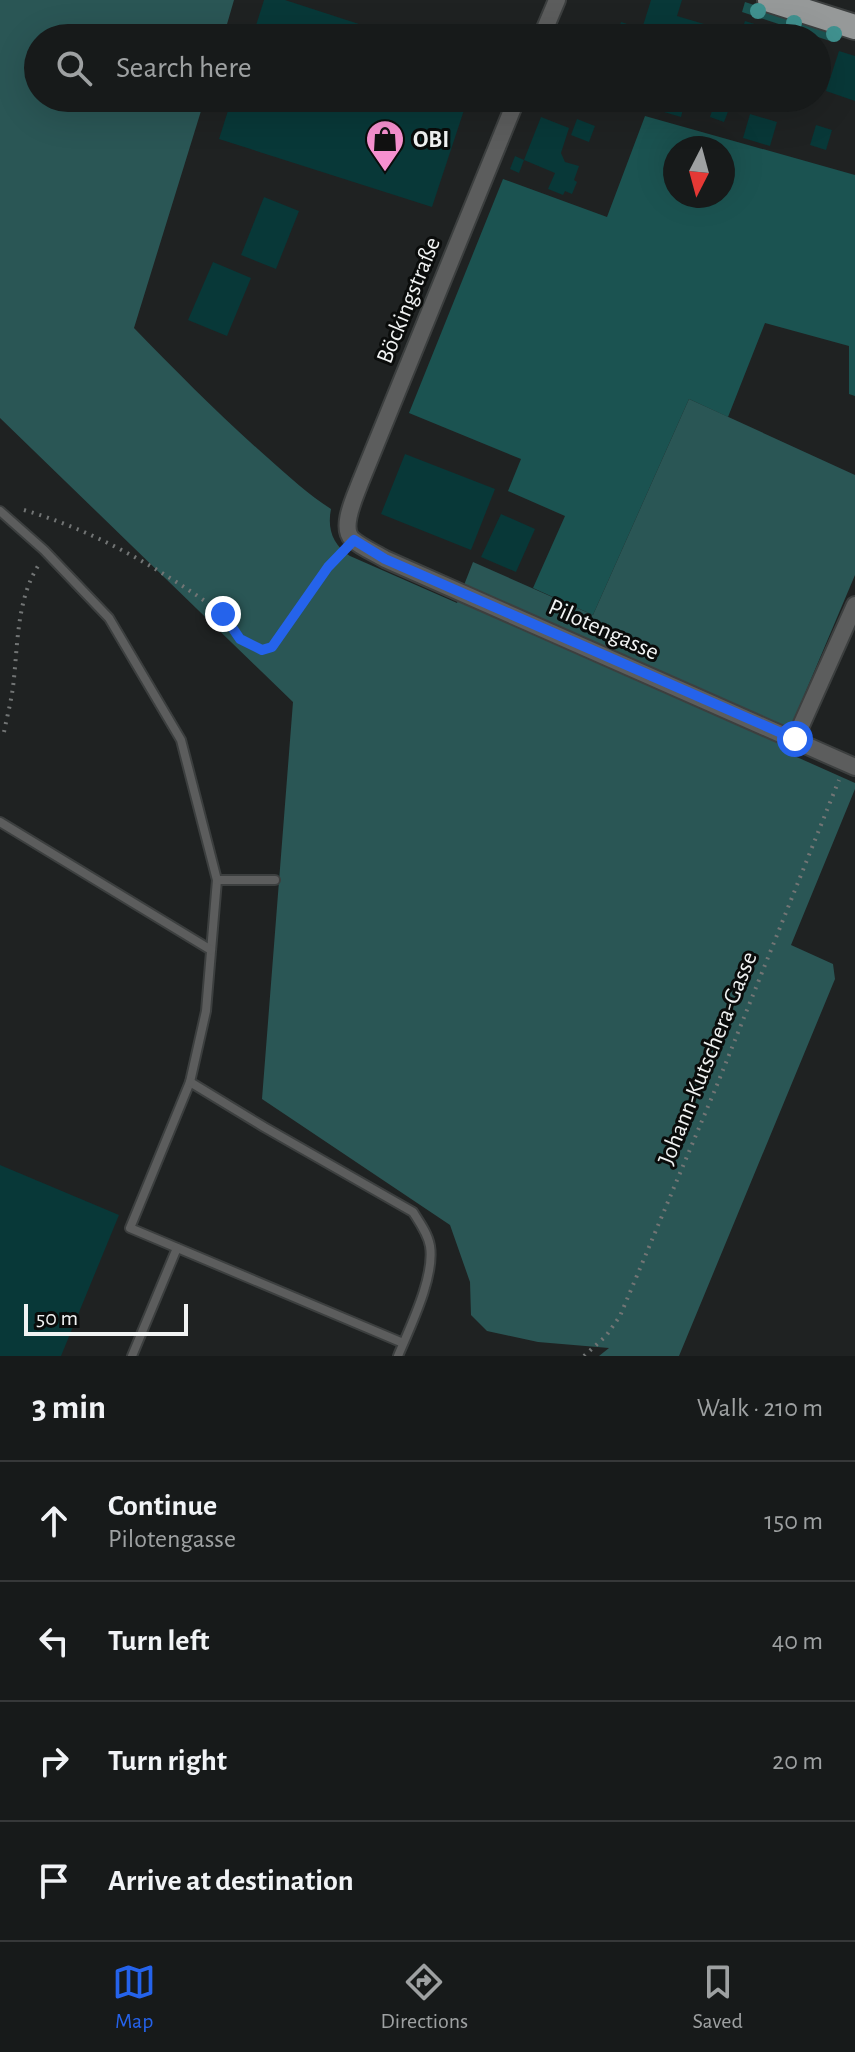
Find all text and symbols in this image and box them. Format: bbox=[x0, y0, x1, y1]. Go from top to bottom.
search box bbox=[24, 24, 831, 112]
icon: search bbox=[52, 46, 96, 90]
text: Search here bbox=[116, 53, 252, 83]
shop icon: OBI bbox=[364, 118, 406, 173]
place label: OBI bbox=[413, 128, 449, 152]
north arrow bbox=[663, 136, 735, 208]
street label: Böckingstraße bbox=[373, 234, 445, 367]
street label: Pilotengasse bbox=[545, 595, 662, 665]
route end bbox=[205, 596, 241, 632]
route start bbox=[777, 721, 813, 757]
street label: Johann-Kutschera-Gasse bbox=[654, 948, 762, 1168]
scale bar bbox=[24, 1300, 188, 1336]
text: 50 m bbox=[36, 1307, 78, 1329]
text: 3 min bbox=[32, 1391, 106, 1425]
text: Walk · 210 m bbox=[697, 1395, 823, 1421]
text: Continue bbox=[108, 1491, 217, 1521]
icon: ahead bbox=[32, 1499, 76, 1543]
text: 150 m bbox=[764, 1508, 823, 1534]
text: Pilotengasse bbox=[108, 1526, 236, 1552]
icon: left bbox=[32, 1619, 76, 1663]
text: Turn left bbox=[108, 1626, 209, 1656]
text: 40 m bbox=[772, 1628, 823, 1654]
icon: right bbox=[32, 1739, 76, 1783]
text: Turn right bbox=[108, 1746, 227, 1776]
text: 20 m bbox=[772, 1748, 823, 1774]
icon: arrive bbox=[32, 1859, 76, 1903]
text: Arrive at destination bbox=[108, 1866, 354, 1896]
tab: Map bbox=[112, 1960, 156, 2034]
tab: Directions bbox=[380, 1960, 468, 2034]
tab: Saved bbox=[692, 1960, 743, 2034]

